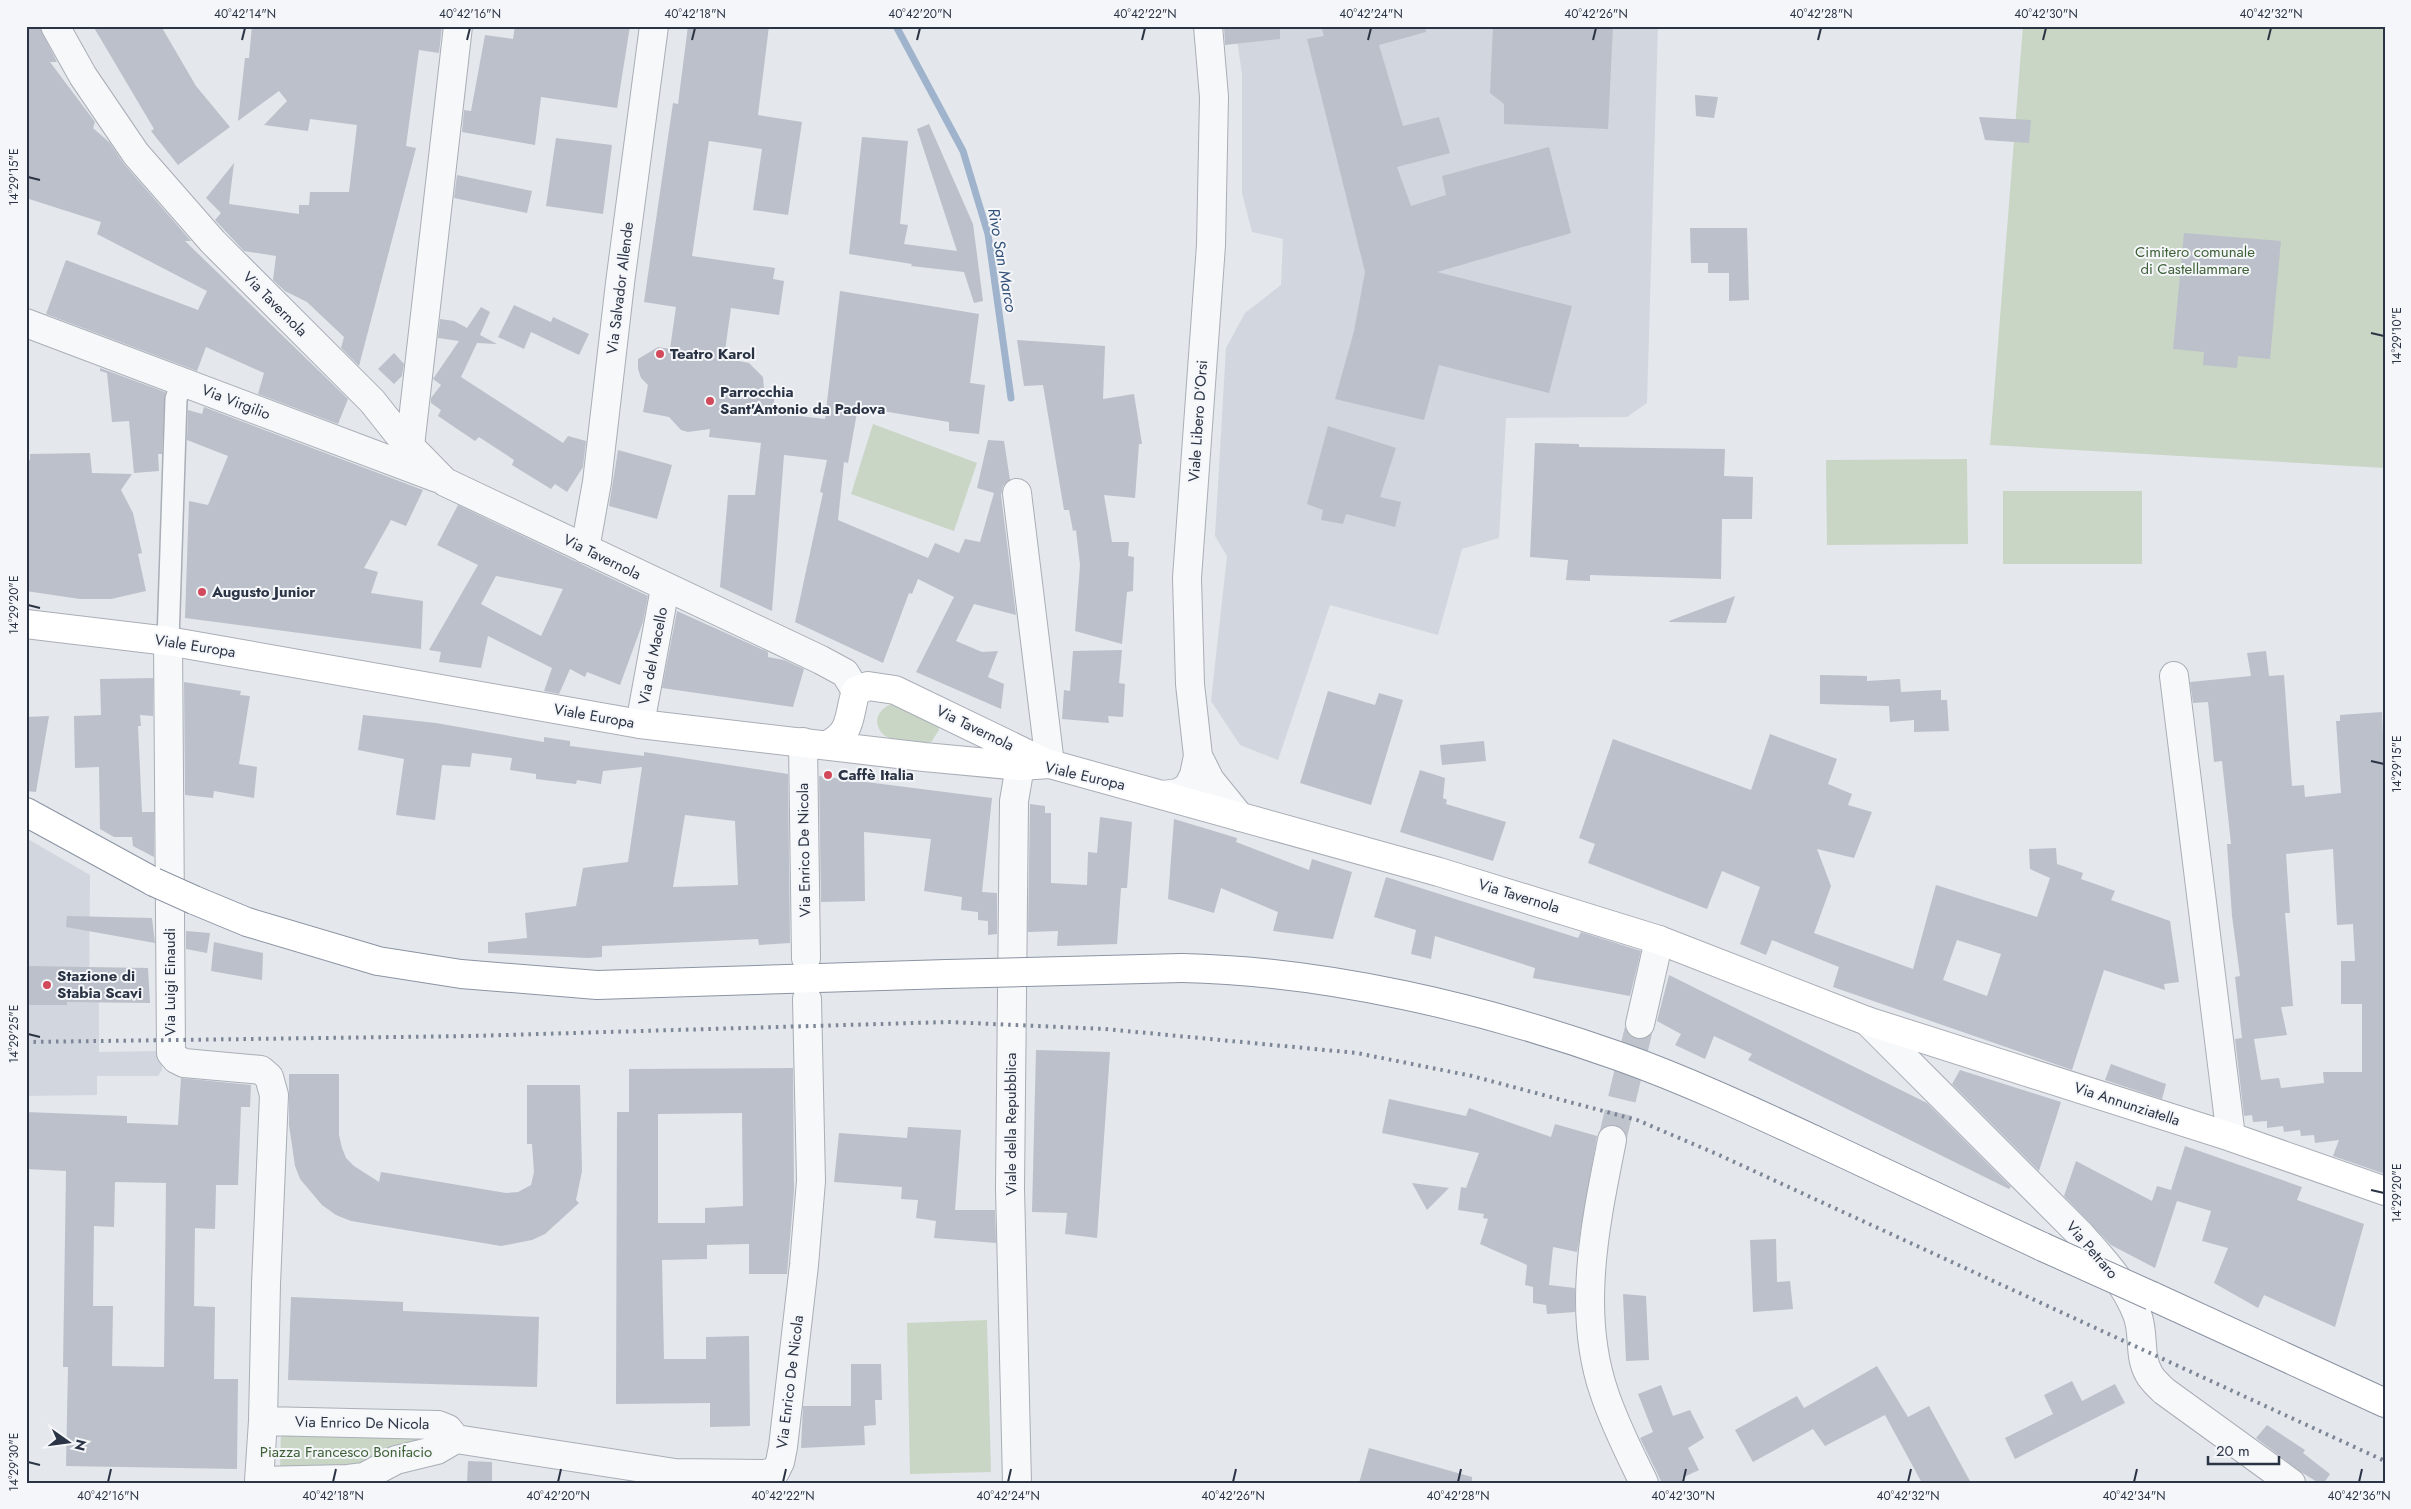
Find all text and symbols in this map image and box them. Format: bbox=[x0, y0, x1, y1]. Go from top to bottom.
text: 40°42'14"N bbox=[214, 5, 276, 23]
text: 40°42'16"N bbox=[439, 5, 501, 23]
text: 40°42'18"N bbox=[664, 5, 726, 23]
text: 40°42'20"N bbox=[888, 5, 952, 23]
text: 40°42'22"N bbox=[1113, 5, 1177, 23]
text: 40°42'24"N bbox=[1339, 5, 1403, 23]
text: 40°42'26"N bbox=[1564, 5, 1628, 23]
text: 40°42'28"N bbox=[1789, 5, 1853, 23]
text: 40°42'30"N bbox=[2014, 5, 2078, 23]
text: 40°42'32"N bbox=[2239, 5, 2303, 23]
text: 14°29'15"E bbox=[5, 148, 23, 206]
water label: Rivo San Marco bbox=[982, 206, 1023, 314]
street label: Via Salvador Allende bbox=[601, 220, 639, 355]
park label: Cimitero comunale di Castellammare bbox=[2135, 241, 2255, 280]
street label: Via Tavernola bbox=[237, 266, 313, 342]
text: 14°29'10"E bbox=[2388, 307, 2406, 365]
place label: Teatro Karol bbox=[670, 343, 755, 365]
marker: Teatro Karol bbox=[654, 348, 666, 360]
street label: Viale Libero D'Orsi bbox=[1183, 359, 1213, 483]
street label: Via Virgilio bbox=[198, 379, 274, 425]
place label: Parrocchia Sant'Antonio da Padova bbox=[720, 381, 885, 420]
marker: Parrocchia Sant'Antonio da Padova bbox=[704, 395, 716, 407]
street label: Via Tavernola bbox=[559, 529, 645, 585]
text: 14°29'20"E bbox=[5, 575, 23, 635]
place label: Augusto Junior bbox=[211, 581, 316, 603]
marker: Augusto Junior bbox=[196, 586, 208, 598]
street label: Via del Macello bbox=[633, 605, 673, 707]
street label: Viale Europa bbox=[153, 629, 237, 663]
street label: Viale Europa bbox=[552, 698, 636, 734]
street label: Via Tavernola bbox=[932, 700, 1018, 756]
text: 14°29'15"E bbox=[2388, 735, 2406, 793]
street label: Viale Europa bbox=[1043, 756, 1127, 796]
place label: Caffè Italia bbox=[838, 764, 914, 786]
marker: Caffè Italia bbox=[822, 769, 834, 781]
street label: Via Enrico De Nicola bbox=[792, 783, 816, 917]
street label: Via Tavernola bbox=[1476, 873, 1562, 919]
street label: Via Luigi Einaudi bbox=[159, 928, 181, 1036]
place label: Stazione di Stabia Scavi bbox=[57, 965, 142, 1004]
marker: Stazione di Stabia Scavi bbox=[41, 979, 53, 991]
text: 14°29'25"E bbox=[5, 1005, 23, 1063]
street label: Viale della Repubblica bbox=[1000, 1053, 1022, 1195]
street label: Via Annunziatella bbox=[2071, 1076, 2183, 1132]
text: 14°29'20"E bbox=[2388, 1163, 2406, 1223]
street label: Via Petraro bbox=[2061, 1216, 2123, 1284]
street label: Via Enrico De Nicola bbox=[771, 1314, 809, 1450]
street label: Via Enrico De Nicola bbox=[295, 1411, 429, 1435]
north arrow bbox=[42, 1416, 92, 1466]
text: 14°29'30"E bbox=[5, 1433, 23, 1491]
scale bar bbox=[2208, 1434, 2280, 1466]
text: N bbox=[70, 1437, 92, 1453]
text: 20 m bbox=[2216, 1440, 2250, 1462]
park label: Piazza Francesco Bonifacio bbox=[260, 1441, 432, 1463]
text: 40°42'16"N bbox=[77, 1487, 139, 1505]
text: 40°42'18"N bbox=[302, 1487, 364, 1505]
text: 40°42'20"N bbox=[526, 1487, 590, 1505]
text: 40°42'22"N bbox=[751, 1487, 815, 1505]
text: 40°42'24"N bbox=[976, 1487, 1040, 1505]
text: 40°42'26"N bbox=[1201, 1487, 1265, 1505]
text: 40°42'28"N bbox=[1426, 1487, 1490, 1505]
text: 40°42'30"N bbox=[1651, 1487, 1715, 1505]
text: 40°42'32"N bbox=[1876, 1487, 1940, 1505]
text: 40°42'34"N bbox=[2102, 1487, 2166, 1505]
text: 40°42'36"N bbox=[2327, 1487, 2391, 1505]

